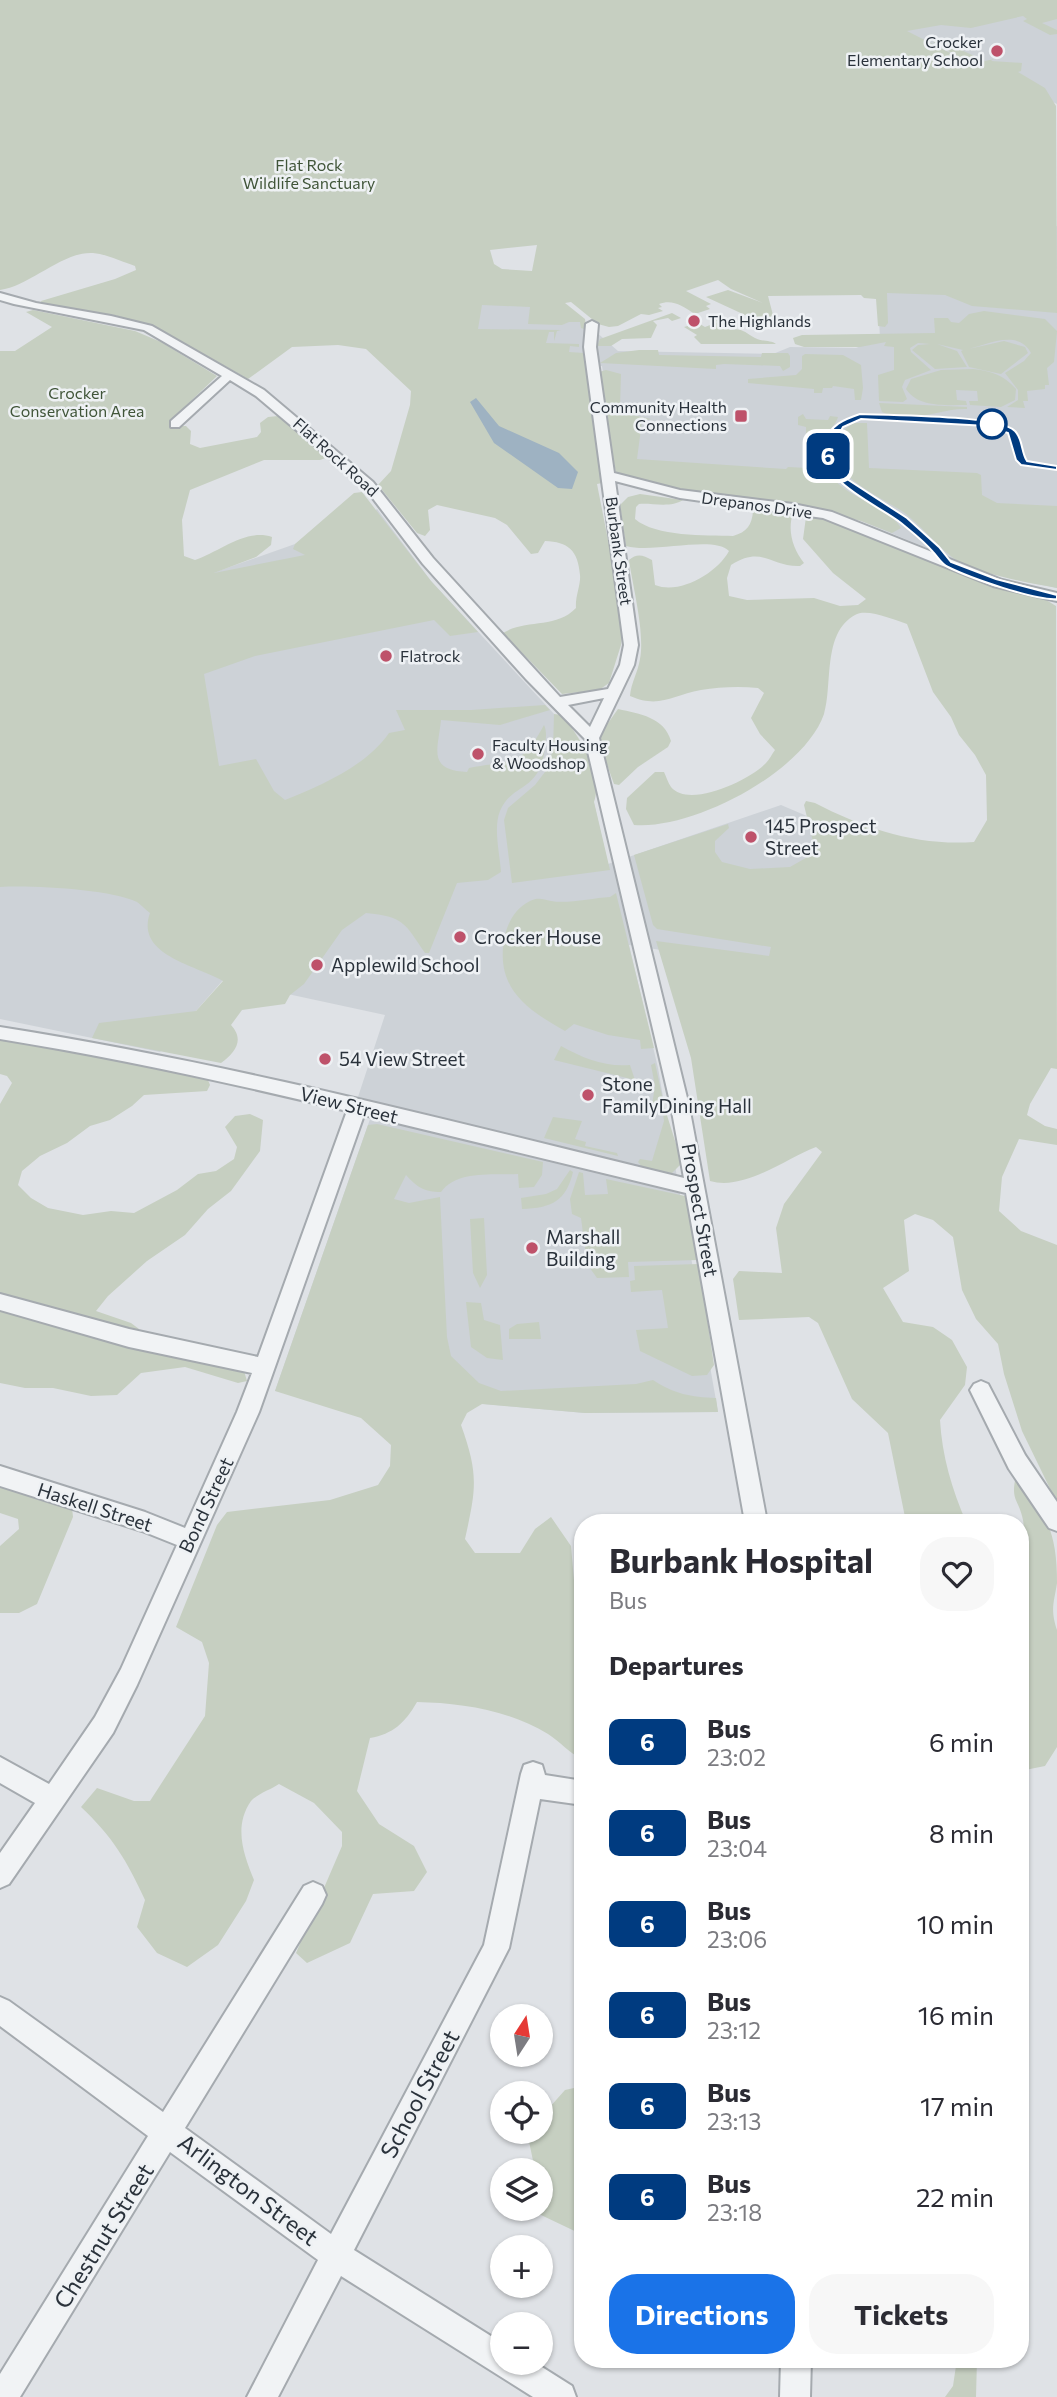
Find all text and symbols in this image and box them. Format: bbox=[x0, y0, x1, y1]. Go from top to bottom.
place label: Crocker Elementary School bbox=[847, 32, 984, 69]
marker: Crocker Elementary School bbox=[989, 43, 1005, 59]
park label: Flat Rock Wildlife Sanctuary bbox=[243, 155, 375, 192]
place label: The Highlands bbox=[708, 311, 811, 330]
marker: The Highlands bbox=[686, 313, 702, 329]
park label: Crocker Conservation Area bbox=[10, 383, 144, 420]
place label: Community Health Connections bbox=[590, 397, 727, 434]
marker: Community Health Connections bbox=[733, 408, 749, 424]
unlabelled marker bbox=[977, 409, 1007, 439]
street label: Flat Rock Road bbox=[290, 413, 383, 500]
line badge: 6 bbox=[805, 433, 851, 479]
text: 6 bbox=[821, 441, 835, 470]
street label: Drepanos Drive bbox=[700, 487, 814, 522]
street label: Burbank Street bbox=[602, 495, 637, 607]
place label: Flatrock bbox=[400, 646, 461, 665]
marker: Flatrock bbox=[378, 648, 394, 664]
place label: Faculty Housing & Woodshop bbox=[492, 735, 608, 772]
marker: Faculty Housing & Woodshop bbox=[470, 746, 486, 762]
place label: 145 Prospect Street bbox=[765, 814, 877, 859]
marker: 145 Prospect Street bbox=[743, 829, 759, 845]
place label: Crocker House bbox=[474, 925, 601, 948]
marker: Crocker House bbox=[452, 929, 468, 945]
place label: Applewild School bbox=[331, 953, 480, 976]
marker: Applewild School bbox=[309, 957, 325, 973]
place label: 54 View Street bbox=[339, 1047, 465, 1070]
marker: 54 View Street bbox=[317, 1051, 333, 1067]
place label: Stone FamilyDining Hall bbox=[602, 1072, 752, 1117]
street label: View Street bbox=[298, 1081, 401, 1128]
marker: Stone FamilyDining Hall bbox=[580, 1087, 596, 1103]
street label: Prospect Street bbox=[677, 1142, 724, 1278]
place label: Marshall Building bbox=[546, 1225, 620, 1270]
marker: Marshall Building bbox=[524, 1240, 540, 1256]
street label: Bond Street bbox=[173, 1453, 238, 1556]
street label: Haskell Street bbox=[35, 1477, 156, 1536]
button: heart bbox=[920, 1537, 994, 1611]
text: Burbank Hospital bbox=[609, 1539, 873, 1580]
text: Bus bbox=[609, 1586, 647, 1614]
text: Departures bbox=[609, 1649, 744, 1680]
text: Bus bbox=[707, 1712, 751, 1743]
text: 6 min bbox=[929, 1726, 994, 1757]
text: 6 bbox=[640, 1727, 655, 1756]
text: 23:02 bbox=[707, 1743, 766, 1771]
text: Bus bbox=[707, 1803, 751, 1834]
text: 8 min bbox=[929, 1817, 994, 1848]
text: 6 bbox=[640, 1818, 655, 1847]
text: 23:04 bbox=[707, 1834, 767, 1862]
text: Bus bbox=[707, 1894, 751, 1925]
text: 10 min bbox=[917, 1908, 994, 1939]
text: 6 bbox=[640, 1909, 655, 1938]
text: 23:06 bbox=[707, 1925, 767, 1953]
text: Bus bbox=[707, 1985, 751, 2016]
text: 16 min bbox=[918, 1999, 994, 2030]
text: 6 bbox=[640, 2000, 655, 2029]
north arrow bbox=[490, 2004, 553, 2067]
map controls bbox=[490, 2004, 553, 2375]
text: 23:12 bbox=[707, 2016, 761, 2044]
street label: School Street bbox=[374, 2025, 465, 2162]
text: Bus bbox=[707, 2076, 751, 2107]
button: locate bbox=[490, 2081, 553, 2144]
text: 17 min bbox=[920, 2090, 994, 2121]
text: 6 bbox=[640, 2091, 655, 2120]
text: 23:13 bbox=[707, 2107, 761, 2135]
street label: Arlington Street bbox=[173, 2127, 324, 2251]
street label: Chestnut Street bbox=[47, 2158, 159, 2313]
button: layers bbox=[490, 2158, 553, 2221]
text: Bus bbox=[707, 2167, 751, 2198]
text: 22 min bbox=[916, 2181, 994, 2212]
text: 6 bbox=[640, 2182, 655, 2211]
text: 23:18 bbox=[707, 2198, 762, 2226]
button: + bbox=[490, 2235, 553, 2298]
button: Directions bbox=[609, 2274, 795, 2354]
button: Tickets bbox=[809, 2274, 994, 2354]
button: − bbox=[490, 2312, 553, 2375]

